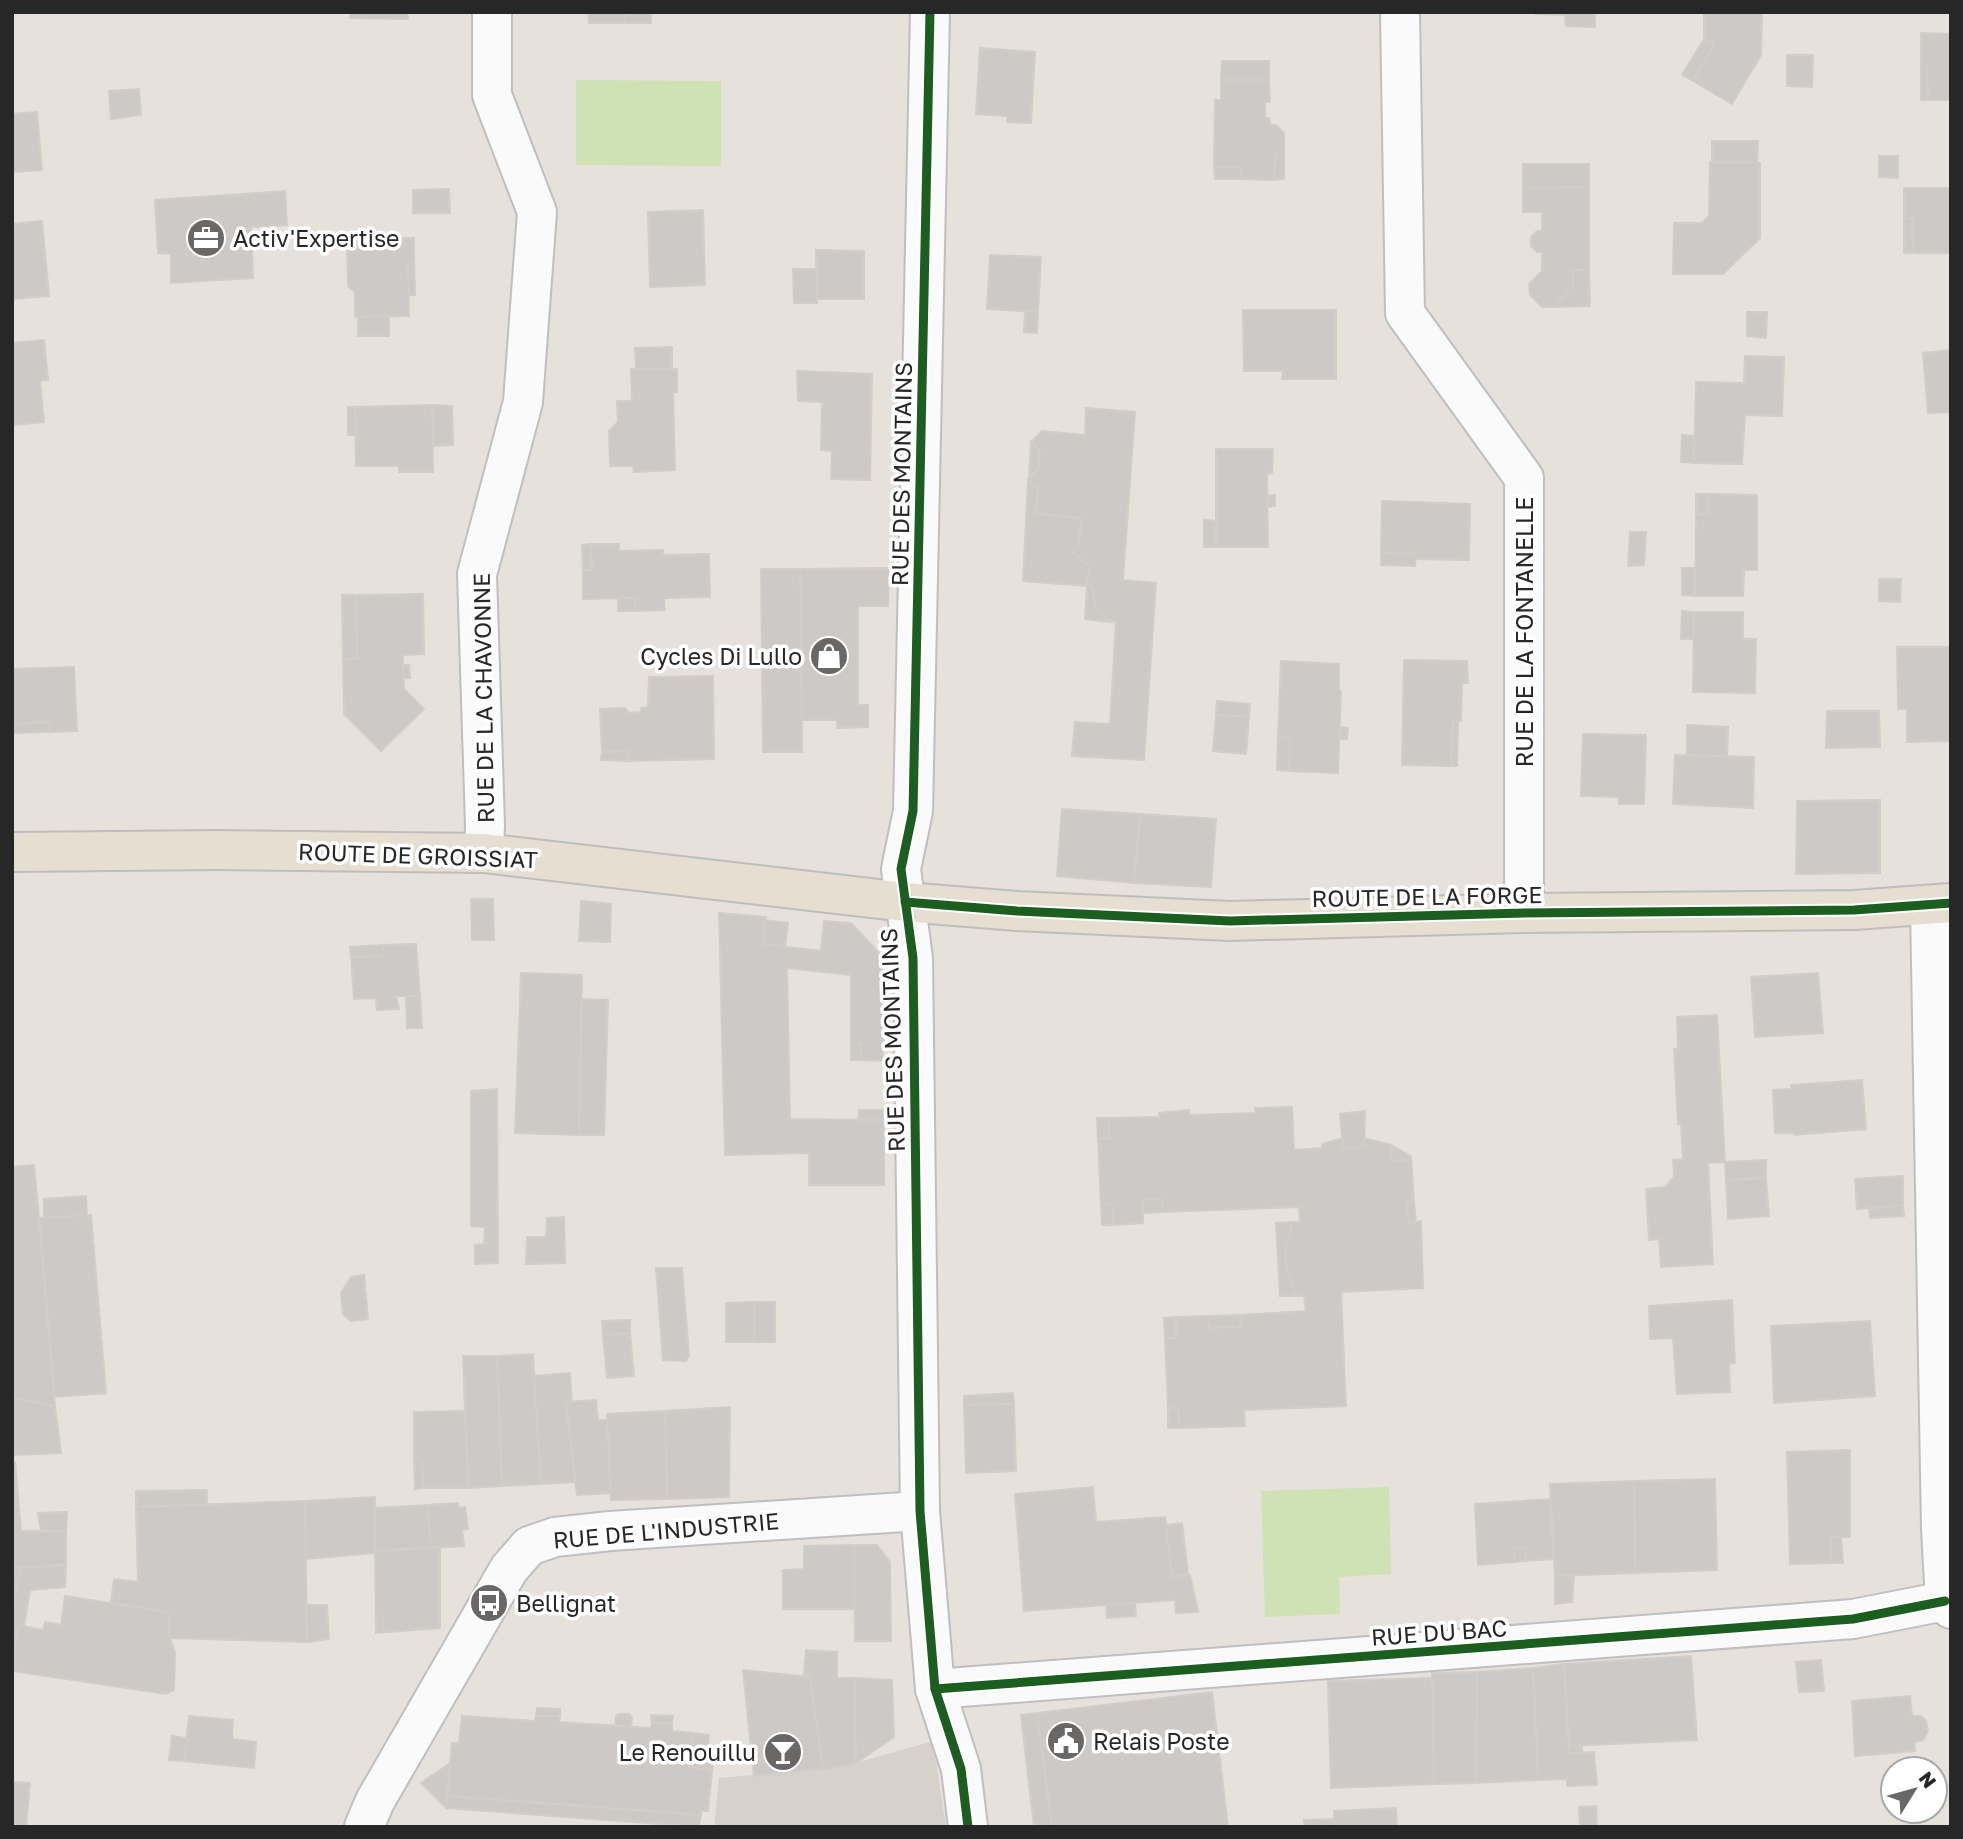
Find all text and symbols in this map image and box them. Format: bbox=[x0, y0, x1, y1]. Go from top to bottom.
office icon: Activ'Expertise bbox=[185, 217, 227, 259]
place label: Activ'Expertise bbox=[233, 224, 399, 252]
street label: RUE DES MONTAINS bbox=[885, 362, 917, 586]
street label: RUE DE LA FONTANELLE bbox=[1510, 497, 1538, 767]
street label: RUE DE LA CHAVONNE bbox=[467, 573, 499, 823]
shop icon: Cycles Di Lullo bbox=[808, 635, 850, 677]
place label: Cycles Di Lullo bbox=[640, 642, 802, 670]
street label: ROUTE DE GROISSIAT bbox=[298, 837, 538, 873]
street label: ROUTE DE LA FORGE bbox=[1311, 880, 1543, 912]
street label: RUE DES MONTAINS bbox=[874, 928, 910, 1152]
street label: RUE DE L'INDUSTRIE bbox=[552, 1506, 780, 1554]
bus stop icon: Bellignat bbox=[468, 1582, 510, 1624]
place label: Bellignat bbox=[516, 1589, 616, 1617]
street label: RUE DU BAC bbox=[1370, 1613, 1508, 1651]
public building icon: Relais Poste bbox=[1045, 1720, 1087, 1762]
place label: Relais Poste bbox=[1093, 1727, 1230, 1755]
bar icon: Le Renouillu bbox=[762, 1731, 804, 1773]
place label: Le Renouillu bbox=[619, 1738, 756, 1766]
north arrow bbox=[1879, 1755, 1949, 1825]
text: N bbox=[1914, 1767, 1942, 1792]

